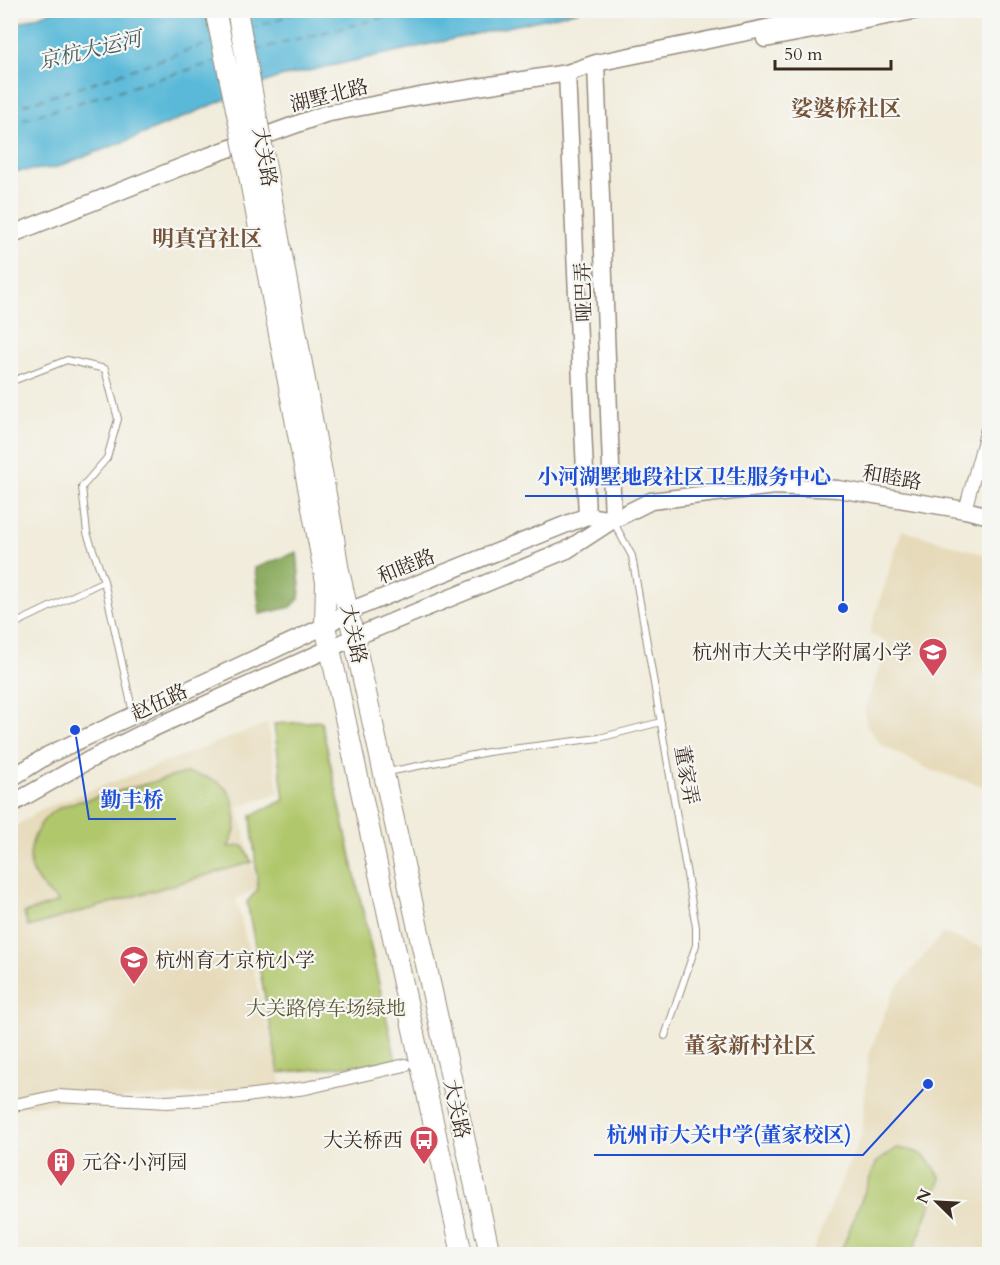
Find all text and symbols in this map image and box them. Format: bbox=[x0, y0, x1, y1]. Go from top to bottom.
water label: 京杭大运河 bbox=[36, 24, 148, 76]
scale bar bbox=[775, 33, 890, 71]
text: 50 m bbox=[784, 42, 823, 67]
street label: 湖墅北路 bbox=[287, 73, 371, 118]
district label: 娑婆桥社区 bbox=[791, 94, 901, 124]
street label: 大关路 bbox=[246, 125, 283, 189]
district label: 明真宫社区 bbox=[152, 224, 262, 254]
street label: 哑巴弄 bbox=[569, 262, 598, 322]
callout: 小河湖墅地段社区卫生服务中心 bbox=[525, 457, 843, 496]
street label: 和睦路 bbox=[860, 459, 924, 496]
text: 小河湖墅地段社区卫生服务中心 bbox=[537, 463, 831, 492]
street label: 和睦路 bbox=[373, 543, 439, 590]
street label: 大关路 bbox=[334, 602, 373, 666]
school or university icon: 杭州市大关中学附属小学 bbox=[917, 636, 949, 678]
place label: 杭州市大关中学附属小学 bbox=[692, 639, 912, 666]
street label: 赵伍路 bbox=[126, 678, 192, 727]
street label: 董家弄 bbox=[668, 743, 705, 807]
callout: 勤丰桥 bbox=[89, 780, 176, 819]
text: 勤丰桥 bbox=[101, 786, 164, 815]
school or university icon: 杭州育才京杭小学 bbox=[118, 944, 150, 986]
place label: 杭州育才京杭小学 bbox=[155, 947, 315, 974]
park label: 大关路停车场绿地 bbox=[246, 995, 406, 1022]
district label: 董家新村社区 bbox=[684, 1031, 816, 1061]
street label: 大关路 bbox=[437, 1077, 476, 1141]
callout: 杭州市大关中学(董家校区) bbox=[594, 1116, 863, 1155]
text: 杭州市大关中学(董家校区) bbox=[606, 1121, 852, 1150]
bus stop icon: 大关桥西 bbox=[408, 1124, 440, 1166]
place label: 大关桥西 bbox=[323, 1127, 403, 1154]
building icon: 元谷·小河园 bbox=[45, 1146, 77, 1188]
place label: 元谷·小河园 bbox=[82, 1149, 187, 1176]
north arrow bbox=[907, 1172, 967, 1232]
text: N bbox=[911, 1185, 937, 1207]

